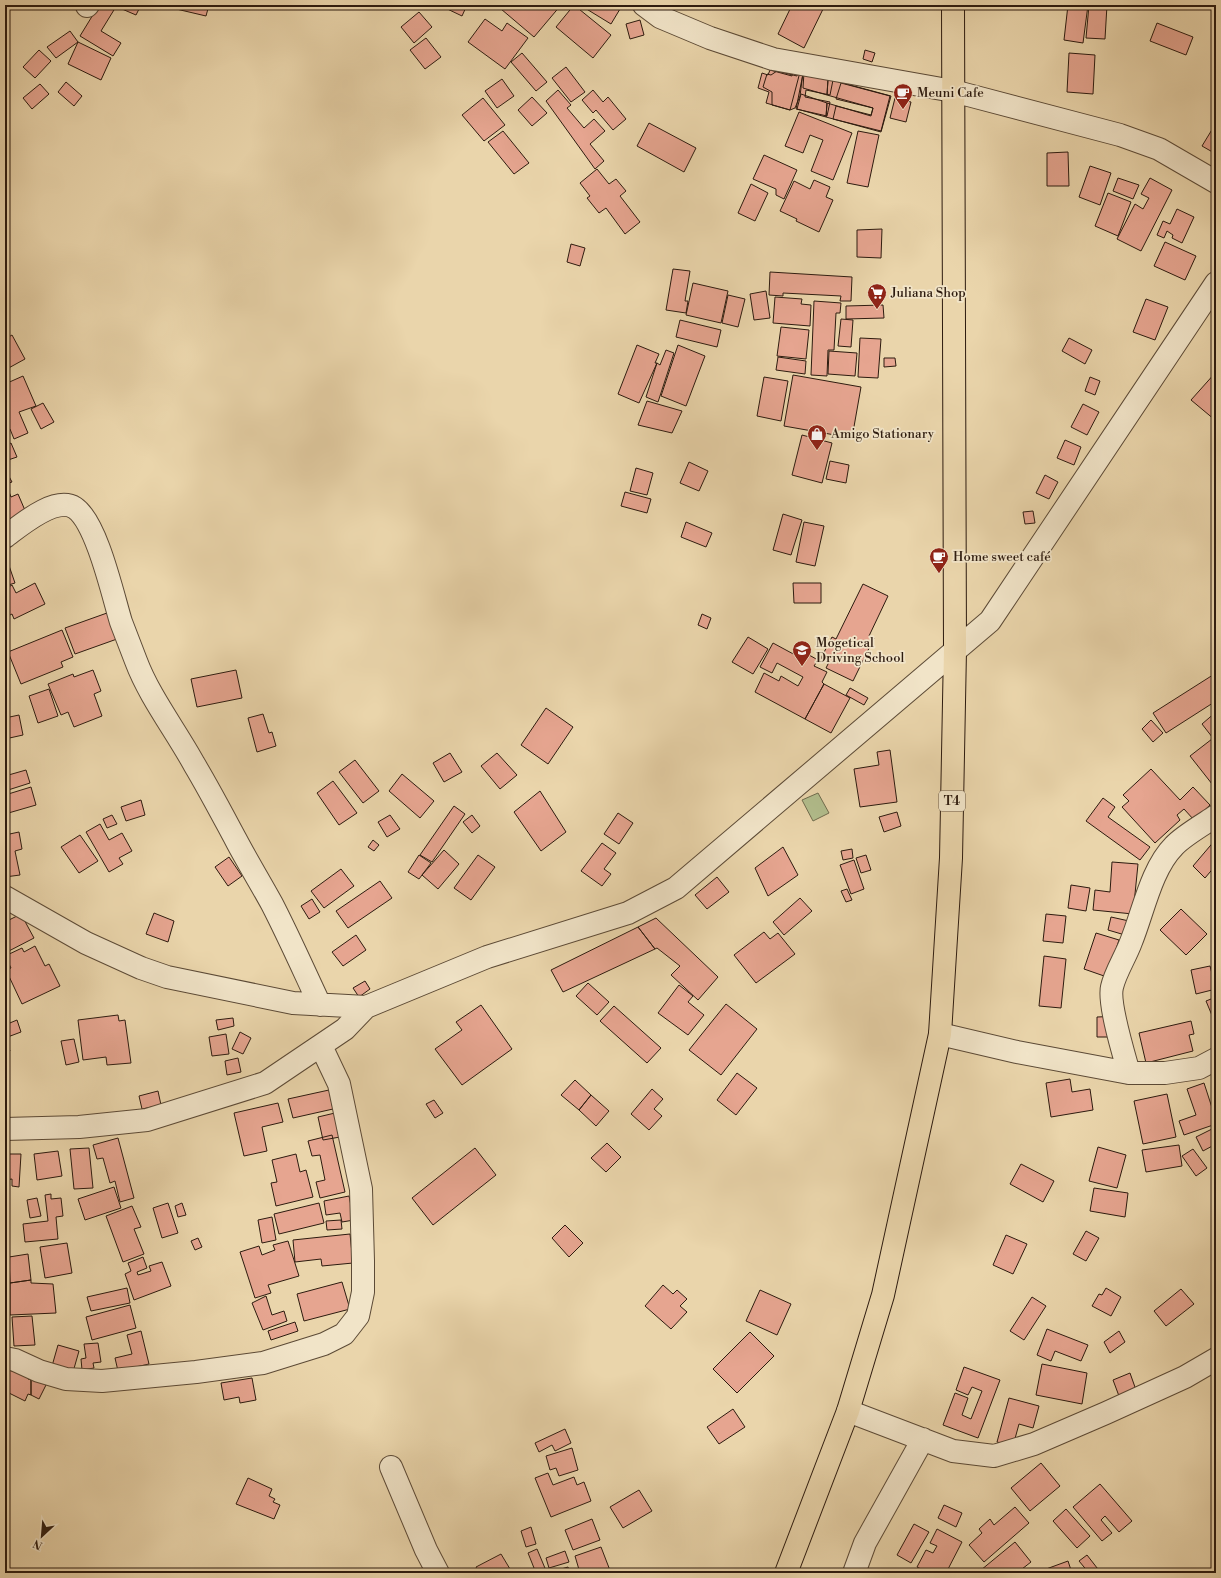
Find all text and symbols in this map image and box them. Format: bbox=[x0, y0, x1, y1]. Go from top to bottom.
cafe icon: Meuni Cafe bbox=[892, 82, 914, 110]
place label: Meuni Cafe bbox=[917, 85, 984, 101]
supermarket icon: Juliana Shop bbox=[866, 282, 888, 310]
place label: Juliana Shop bbox=[890, 285, 966, 301]
shop icon: Amigo Stationary bbox=[806, 423, 828, 451]
place label: Amigo Stationary bbox=[830, 426, 935, 442]
cafe icon: Home sweet café bbox=[928, 546, 950, 574]
place label: Home sweet café bbox=[953, 549, 1051, 565]
place label: Mogetical Driving School bbox=[816, 635, 904, 666]
school or university icon: Mogetical Driving School bbox=[791, 639, 813, 667]
road number: T4 bbox=[939, 791, 965, 811]
north arrow bbox=[22, 1516, 62, 1556]
text: N bbox=[31, 1536, 45, 1552]

